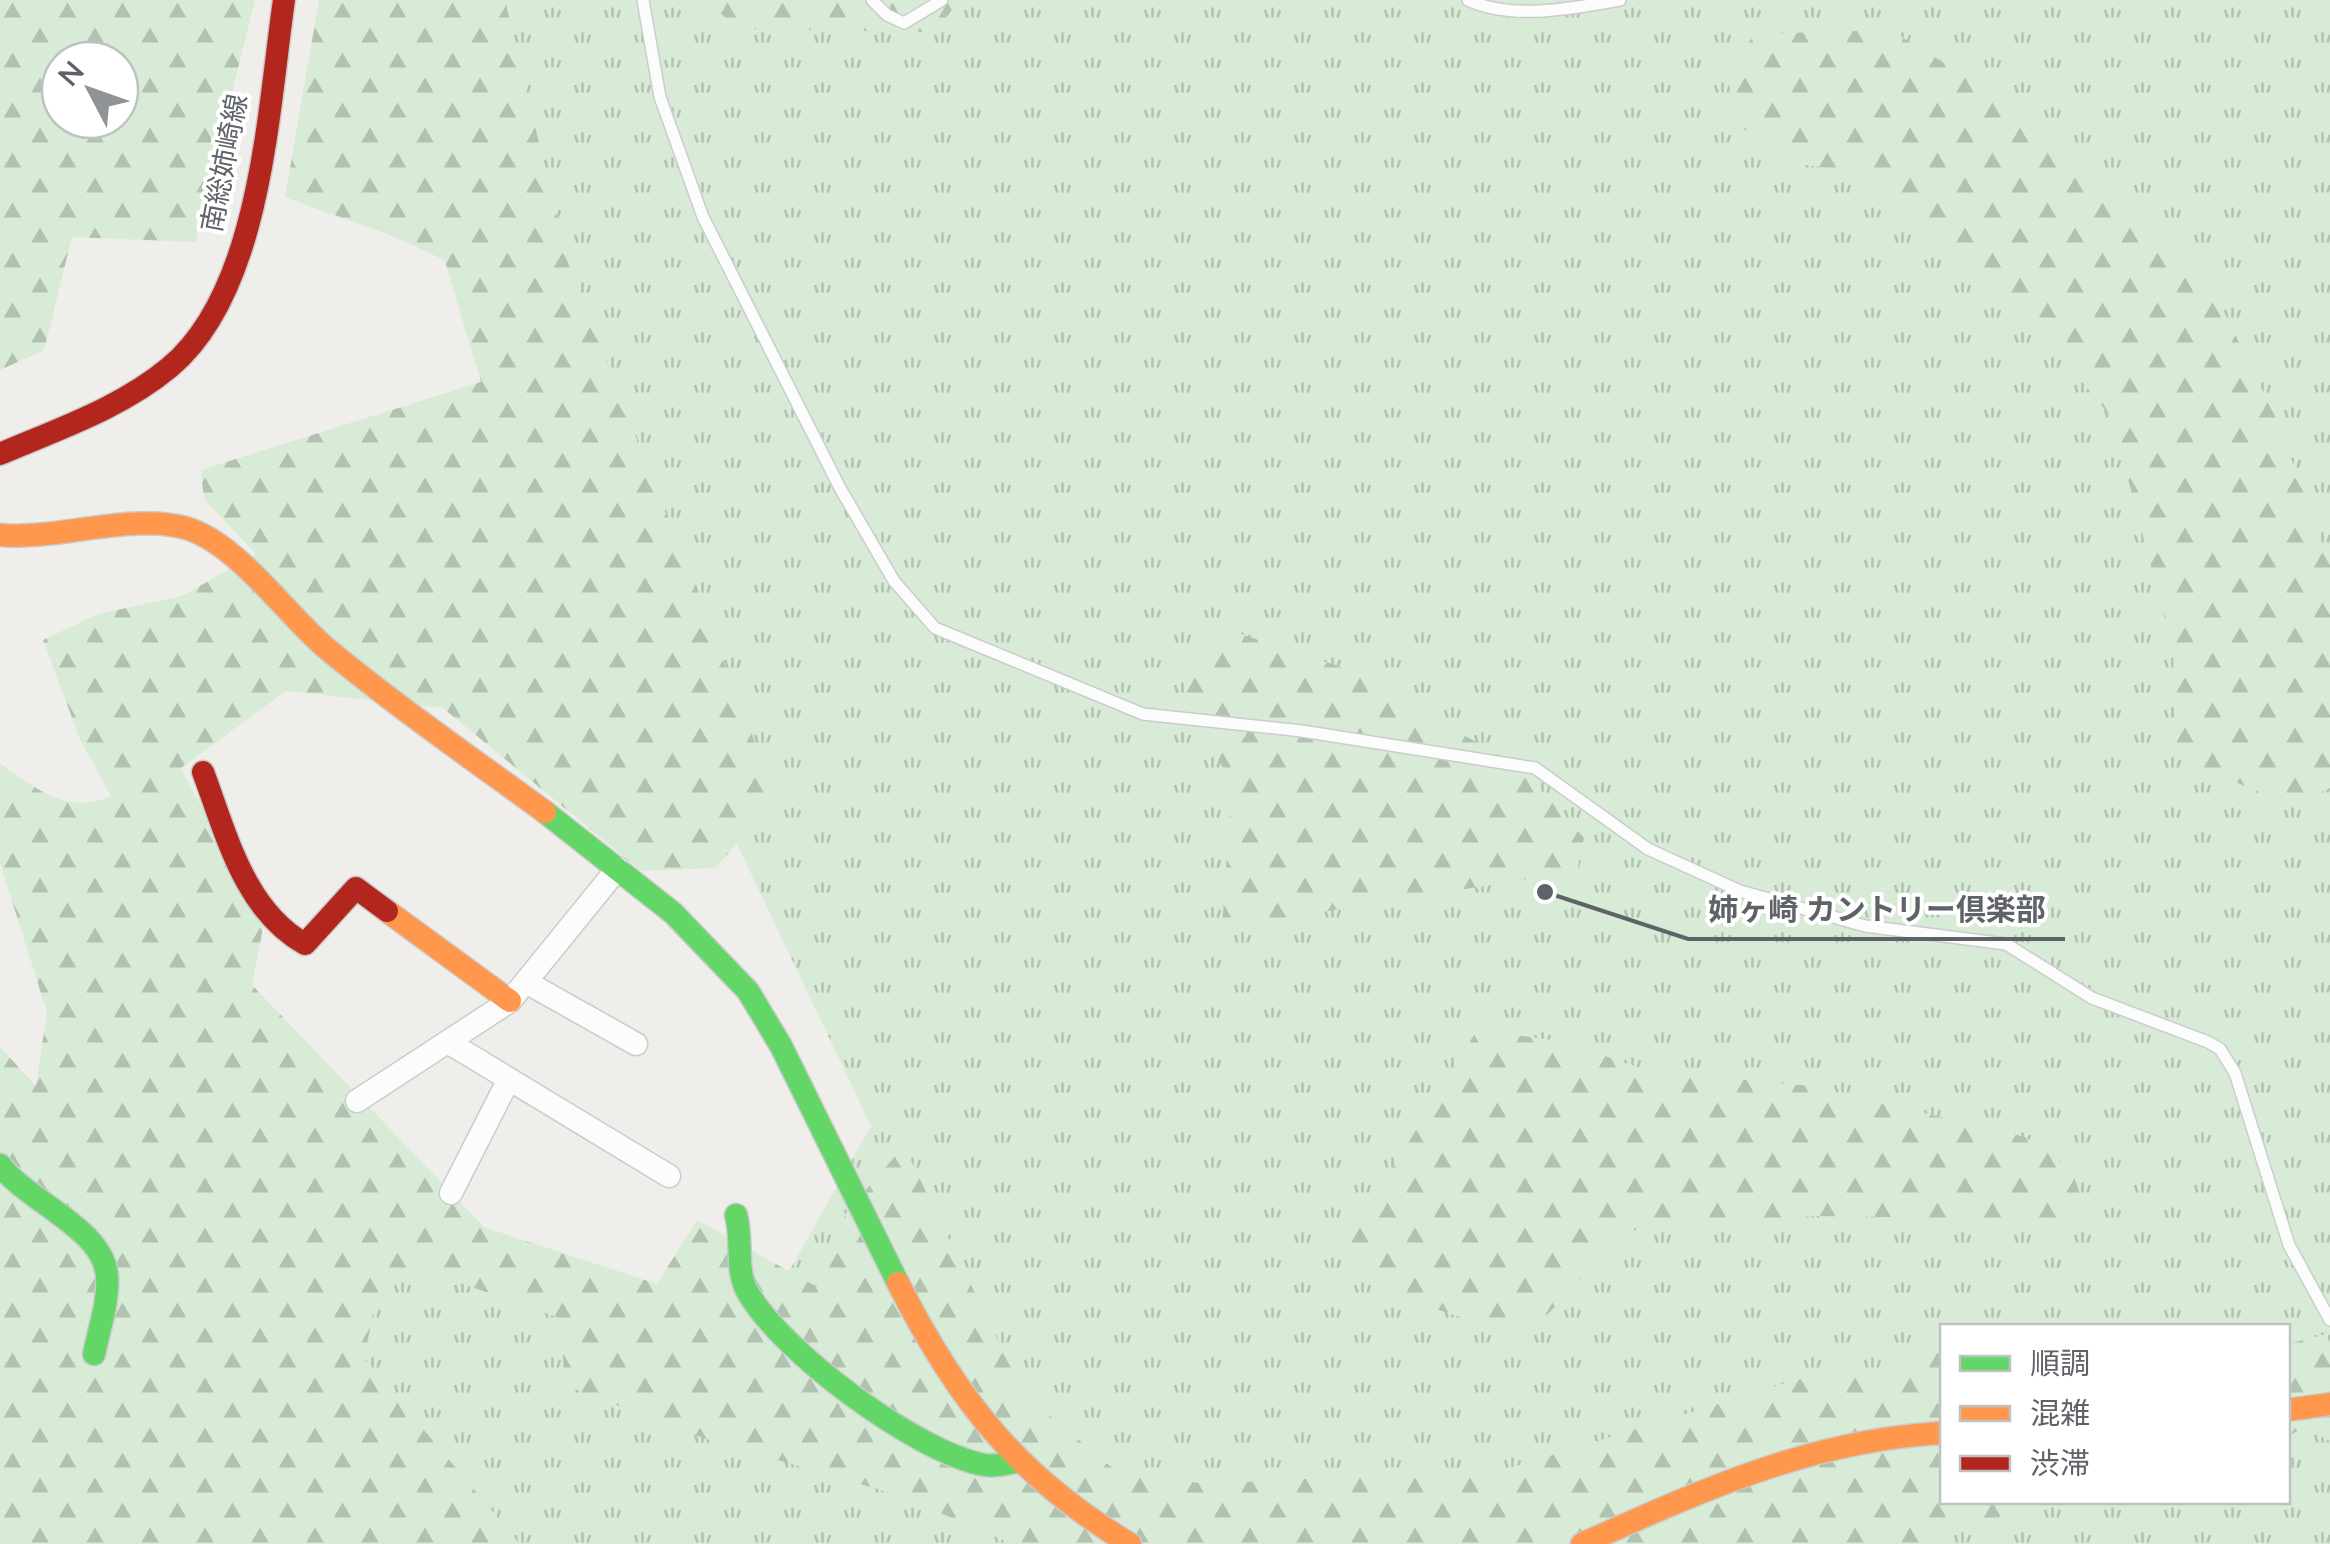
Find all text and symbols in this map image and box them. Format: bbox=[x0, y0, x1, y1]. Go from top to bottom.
north arrow bbox=[40, 40, 140, 140]
text: N bbox=[50, 54, 90, 92]
street label: 南総姉崎線 bbox=[193, 91, 253, 235]
callout: 姉ヶ崎 カントリー倶楽部 bbox=[1688, 879, 2065, 939]
text: 姉ヶ崎 カントリー倶楽部 bbox=[1708, 890, 2046, 926]
legend bbox=[1940, 1324, 2290, 1504]
text: 順調 bbox=[2030, 1344, 2090, 1380]
text: 混雑 bbox=[2030, 1394, 2090, 1430]
text: 渋滞 bbox=[2030, 1444, 2090, 1480]

